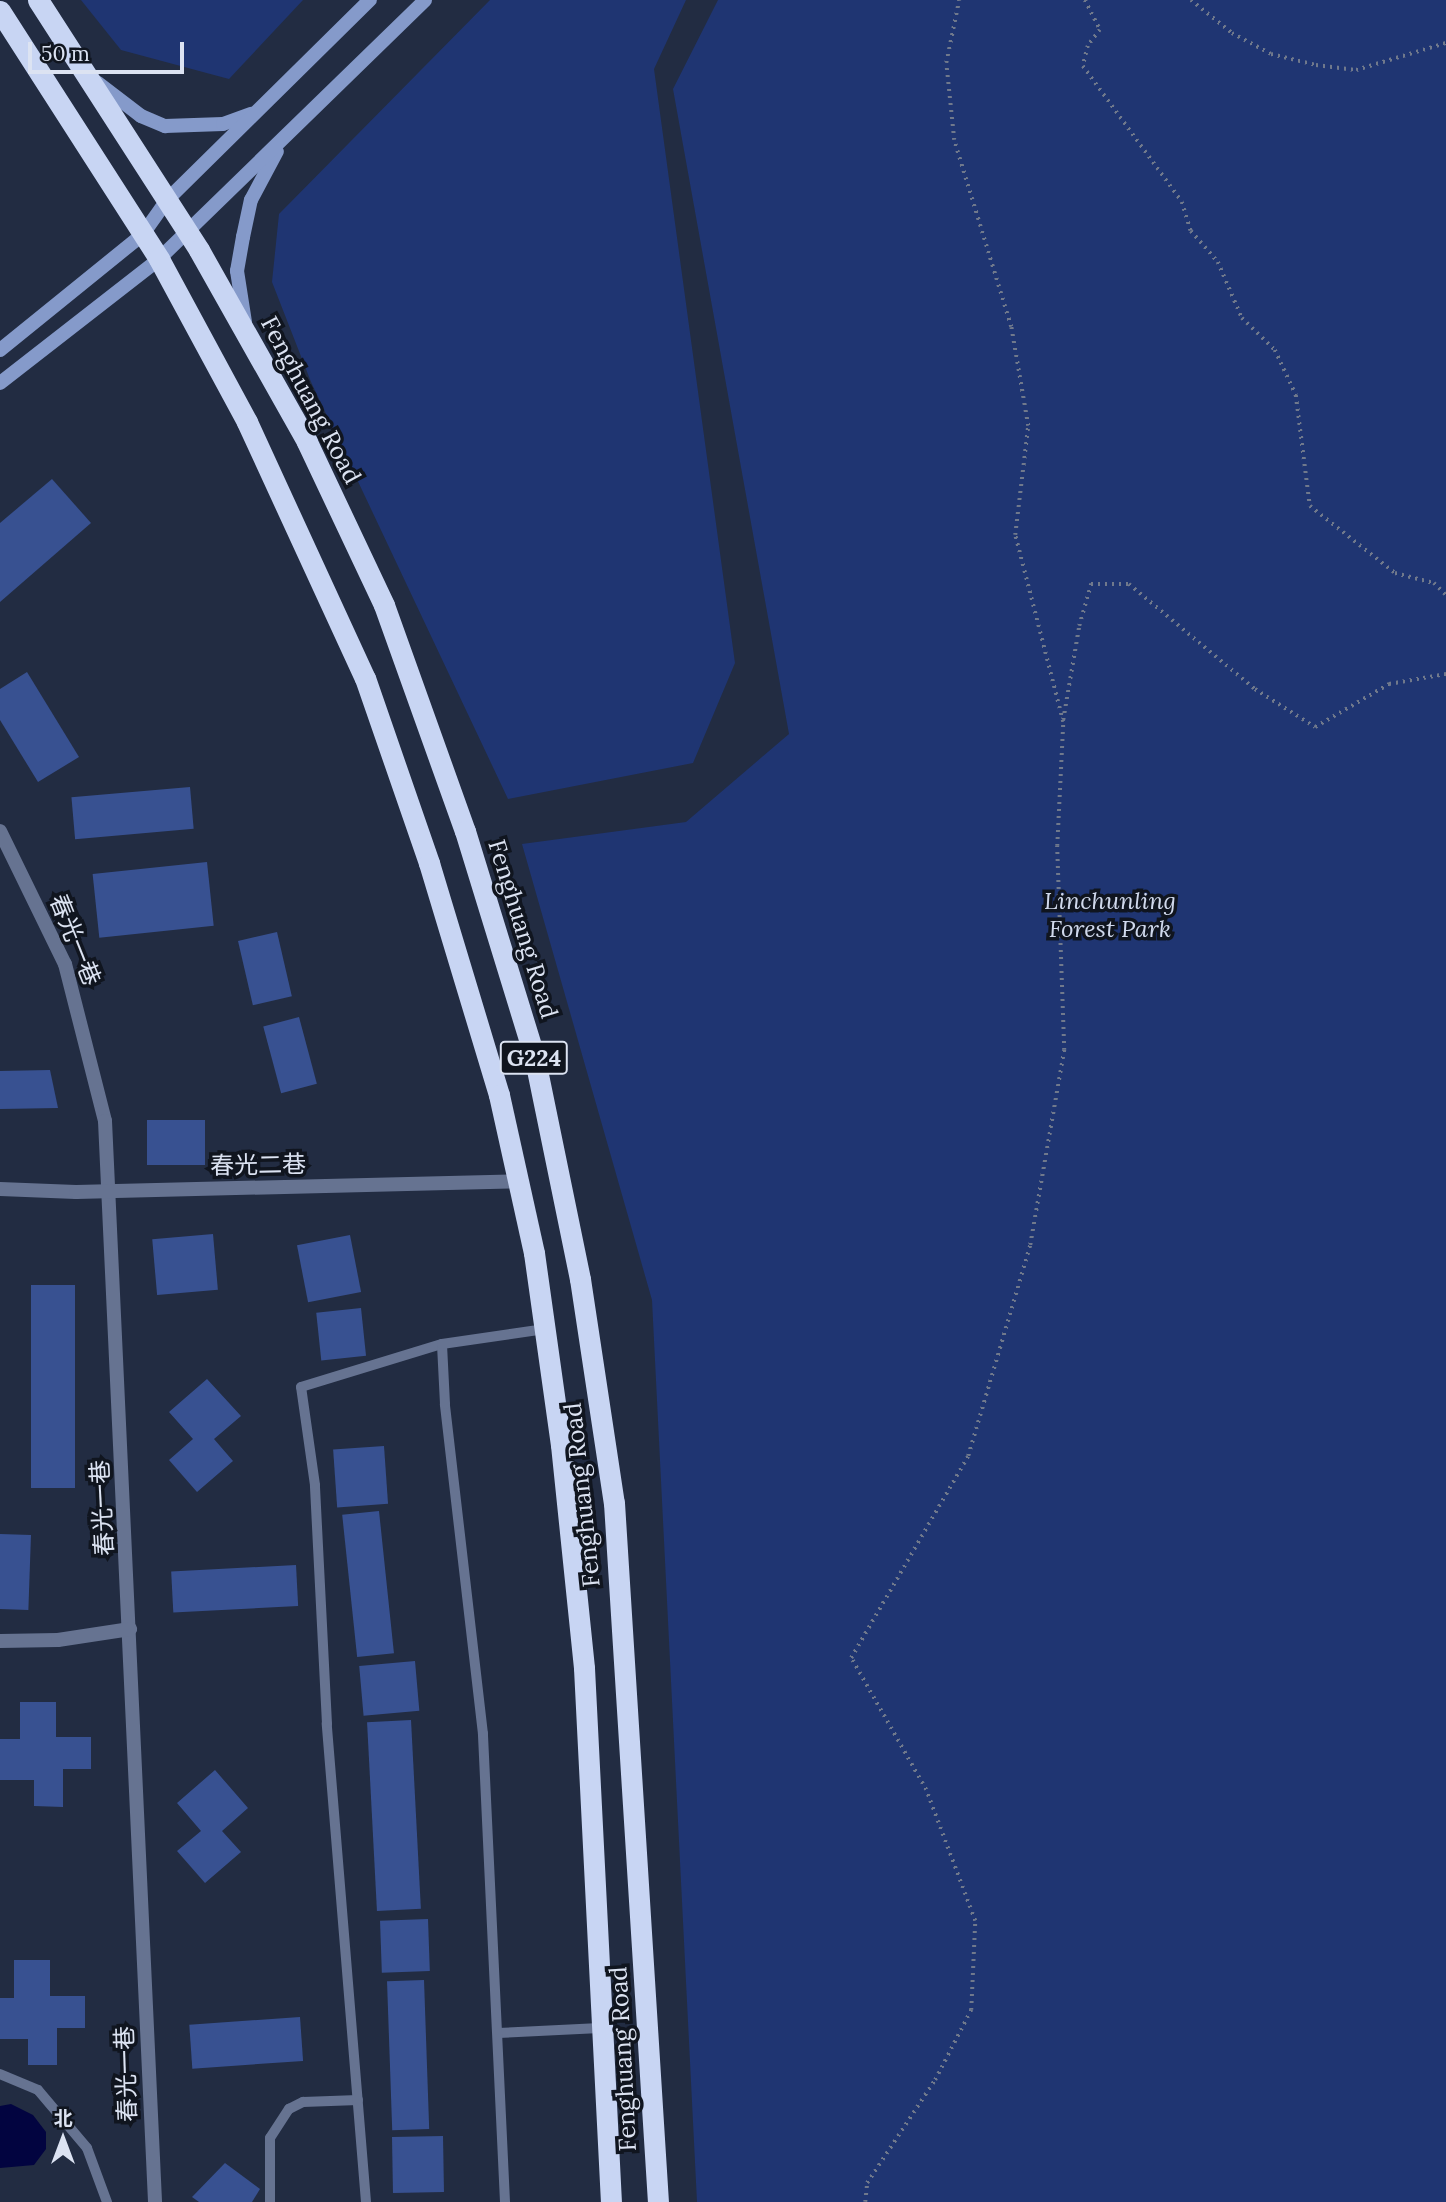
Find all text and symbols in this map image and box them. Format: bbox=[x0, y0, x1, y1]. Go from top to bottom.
scale bar bbox=[32, 28, 187, 72]
text: 50 m bbox=[41, 40, 90, 67]
street label: Fenghuang Road bbox=[255, 312, 367, 488]
street label: Fenghuang Road bbox=[482, 836, 564, 1022]
park label: Linchunling Forest Park bbox=[1044, 887, 1176, 943]
street label: 春光一巷 bbox=[44, 890, 106, 990]
road number: G224 bbox=[499, 1038, 569, 1078]
street label: 春光二巷 bbox=[210, 1150, 306, 1180]
street label: Fenghuang Road bbox=[558, 1401, 606, 1589]
street label: 春光一巷 bbox=[85, 1459, 119, 1557]
street label: Fenghuang Road bbox=[604, 1966, 642, 2152]
street label: 春光一巷 bbox=[110, 2026, 142, 2122]
north arrow bbox=[28, 2104, 98, 2174]
text: 北 bbox=[53, 2106, 73, 2130]

